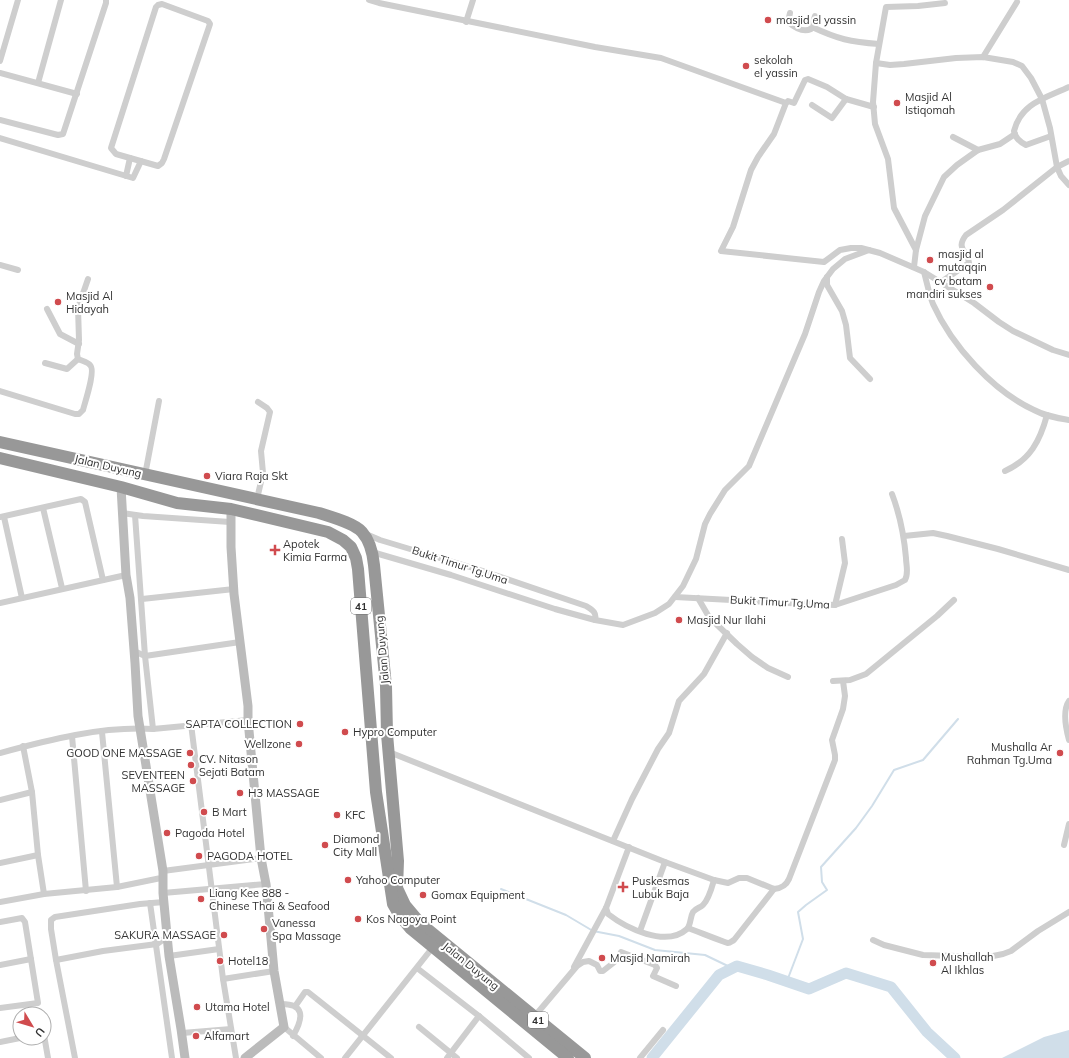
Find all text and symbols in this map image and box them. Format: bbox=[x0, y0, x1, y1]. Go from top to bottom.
place label: masjid el yassin bbox=[776, 13, 856, 27]
marker: masjid el yassin bbox=[763, 15, 773, 25]
place label: sekolah el yassin bbox=[754, 53, 798, 80]
marker: sekolah el yassin bbox=[741, 61, 751, 71]
place label: Masjid Al Istiqomah bbox=[905, 90, 955, 117]
marker: Masjid Al Istiqomah bbox=[892, 98, 902, 108]
place label: masjid al mutaqqin bbox=[938, 247, 987, 274]
marker: masjid al mutaqqin bbox=[925, 255, 935, 265]
place label: cv batam mandiri sukses bbox=[906, 274, 982, 301]
marker: cv batam mandiri sukses bbox=[985, 282, 995, 292]
place label: Masjid Al Hidayah bbox=[66, 289, 113, 316]
marker: Masjid Al Hidayah bbox=[53, 297, 63, 307]
street label: Jalan Duyung bbox=[73, 451, 143, 481]
place label: Viara Raja Skt bbox=[215, 469, 288, 483]
marker: Viara Raja Skt bbox=[202, 471, 212, 481]
place label: Apotek Kimia Farma bbox=[283, 537, 347, 564]
street label: Bukit Timur Tg.Uma bbox=[410, 543, 510, 587]
marker: Apotek Kimia Farma bbox=[270, 545, 280, 555]
street label: Bukit Timur Tg.Uma bbox=[730, 592, 830, 612]
road number: 41 bbox=[351, 598, 371, 614]
place label: Masjid Nur Ilahi bbox=[687, 613, 766, 627]
street label: Jalan Duyung bbox=[372, 615, 392, 685]
marker: Masjid Nur Ilahi bbox=[674, 615, 684, 625]
place label: SAPTA COLLECTION bbox=[186, 717, 292, 731]
marker: SAPTA COLLECTION bbox=[295, 719, 305, 729]
place label: Hypro Computer bbox=[353, 725, 437, 739]
marker: Hypro Computer bbox=[340, 727, 350, 737]
place label: Wellzone bbox=[244, 737, 291, 751]
marker: Wellzone bbox=[294, 739, 304, 749]
place label: Mushalla Ar Rahman Tg.Uma bbox=[967, 740, 1052, 767]
place label: GOOD ONE MASSAGE bbox=[66, 746, 182, 760]
marker: GOOD ONE MASSAGE bbox=[185, 748, 195, 758]
marker: Mushalla Ar Rahman Tg.Uma bbox=[1055, 748, 1065, 758]
place label: CV. Nitason Sejati Batam bbox=[199, 752, 265, 779]
marker: CV. Nitason Sejati Batam bbox=[186, 760, 196, 770]
place label: SEVENTEEN MASSAGE bbox=[122, 768, 185, 795]
marker: SEVENTEEN MASSAGE bbox=[188, 776, 198, 786]
place label: H3 MASSAGE bbox=[248, 786, 320, 800]
marker: H3 MASSAGE bbox=[235, 788, 245, 798]
place label: B Mart bbox=[212, 805, 247, 819]
marker: B Mart bbox=[199, 807, 209, 817]
place label: KFC bbox=[345, 808, 366, 822]
marker: KFC bbox=[332, 810, 342, 820]
place label: Pagoda Hotel bbox=[175, 826, 245, 840]
marker: Pagoda Hotel bbox=[162, 828, 172, 838]
place label: Diamond City Mall bbox=[333, 832, 379, 859]
marker: Diamond City Mall bbox=[320, 840, 330, 850]
place label: PAGODA HOTEL bbox=[207, 849, 292, 863]
marker: PAGODA HOTEL bbox=[194, 851, 204, 861]
place label: Yahoo Computer bbox=[355, 873, 440, 887]
place label: Puskesmas Lubuk Baja bbox=[632, 874, 690, 901]
marker: Yahoo Computer bbox=[343, 875, 353, 885]
marker: Puskesmas Lubuk Baja bbox=[617, 881, 629, 893]
place label: Liang Kee 888 - Chinese Thai & Seafood bbox=[209, 886, 330, 913]
place label: Gomax Equipment bbox=[431, 888, 525, 902]
marker: Gomax Equipment bbox=[418, 890, 428, 900]
marker: Liang Kee 888 - Chinese Thai & Seafood bbox=[196, 894, 206, 904]
place label: Kos Nagoya Point bbox=[366, 912, 457, 926]
marker: Kos Nagoya Point bbox=[353, 914, 363, 924]
place label: Vanessa Spa Massage bbox=[272, 916, 341, 943]
marker: Vanessa Spa Massage bbox=[259, 924, 269, 934]
place label: SAKURA MASSAGE bbox=[114, 928, 216, 942]
marker: SAKURA MASSAGE bbox=[219, 930, 229, 940]
street label: Jalan Duyung bbox=[440, 939, 502, 993]
place label: Mushallah Al Ikhlas bbox=[941, 950, 994, 977]
place label: Masjid Namirah bbox=[610, 951, 690, 965]
marker: Masjid Namirah bbox=[597, 953, 607, 963]
place label: Hotel18 bbox=[228, 954, 269, 968]
marker: Hotel18 bbox=[215, 956, 225, 966]
marker: Mushallah Al Ikhlas bbox=[928, 958, 938, 968]
place label: Utama Hotel bbox=[205, 1000, 270, 1014]
marker: Utama Hotel bbox=[192, 1002, 202, 1012]
north arrow bbox=[12, 1006, 52, 1046]
road number: 41 bbox=[528, 1012, 548, 1028]
text: U bbox=[32, 1025, 48, 1040]
place label: Alfamart bbox=[204, 1029, 250, 1043]
marker: Alfamart bbox=[191, 1031, 201, 1041]

